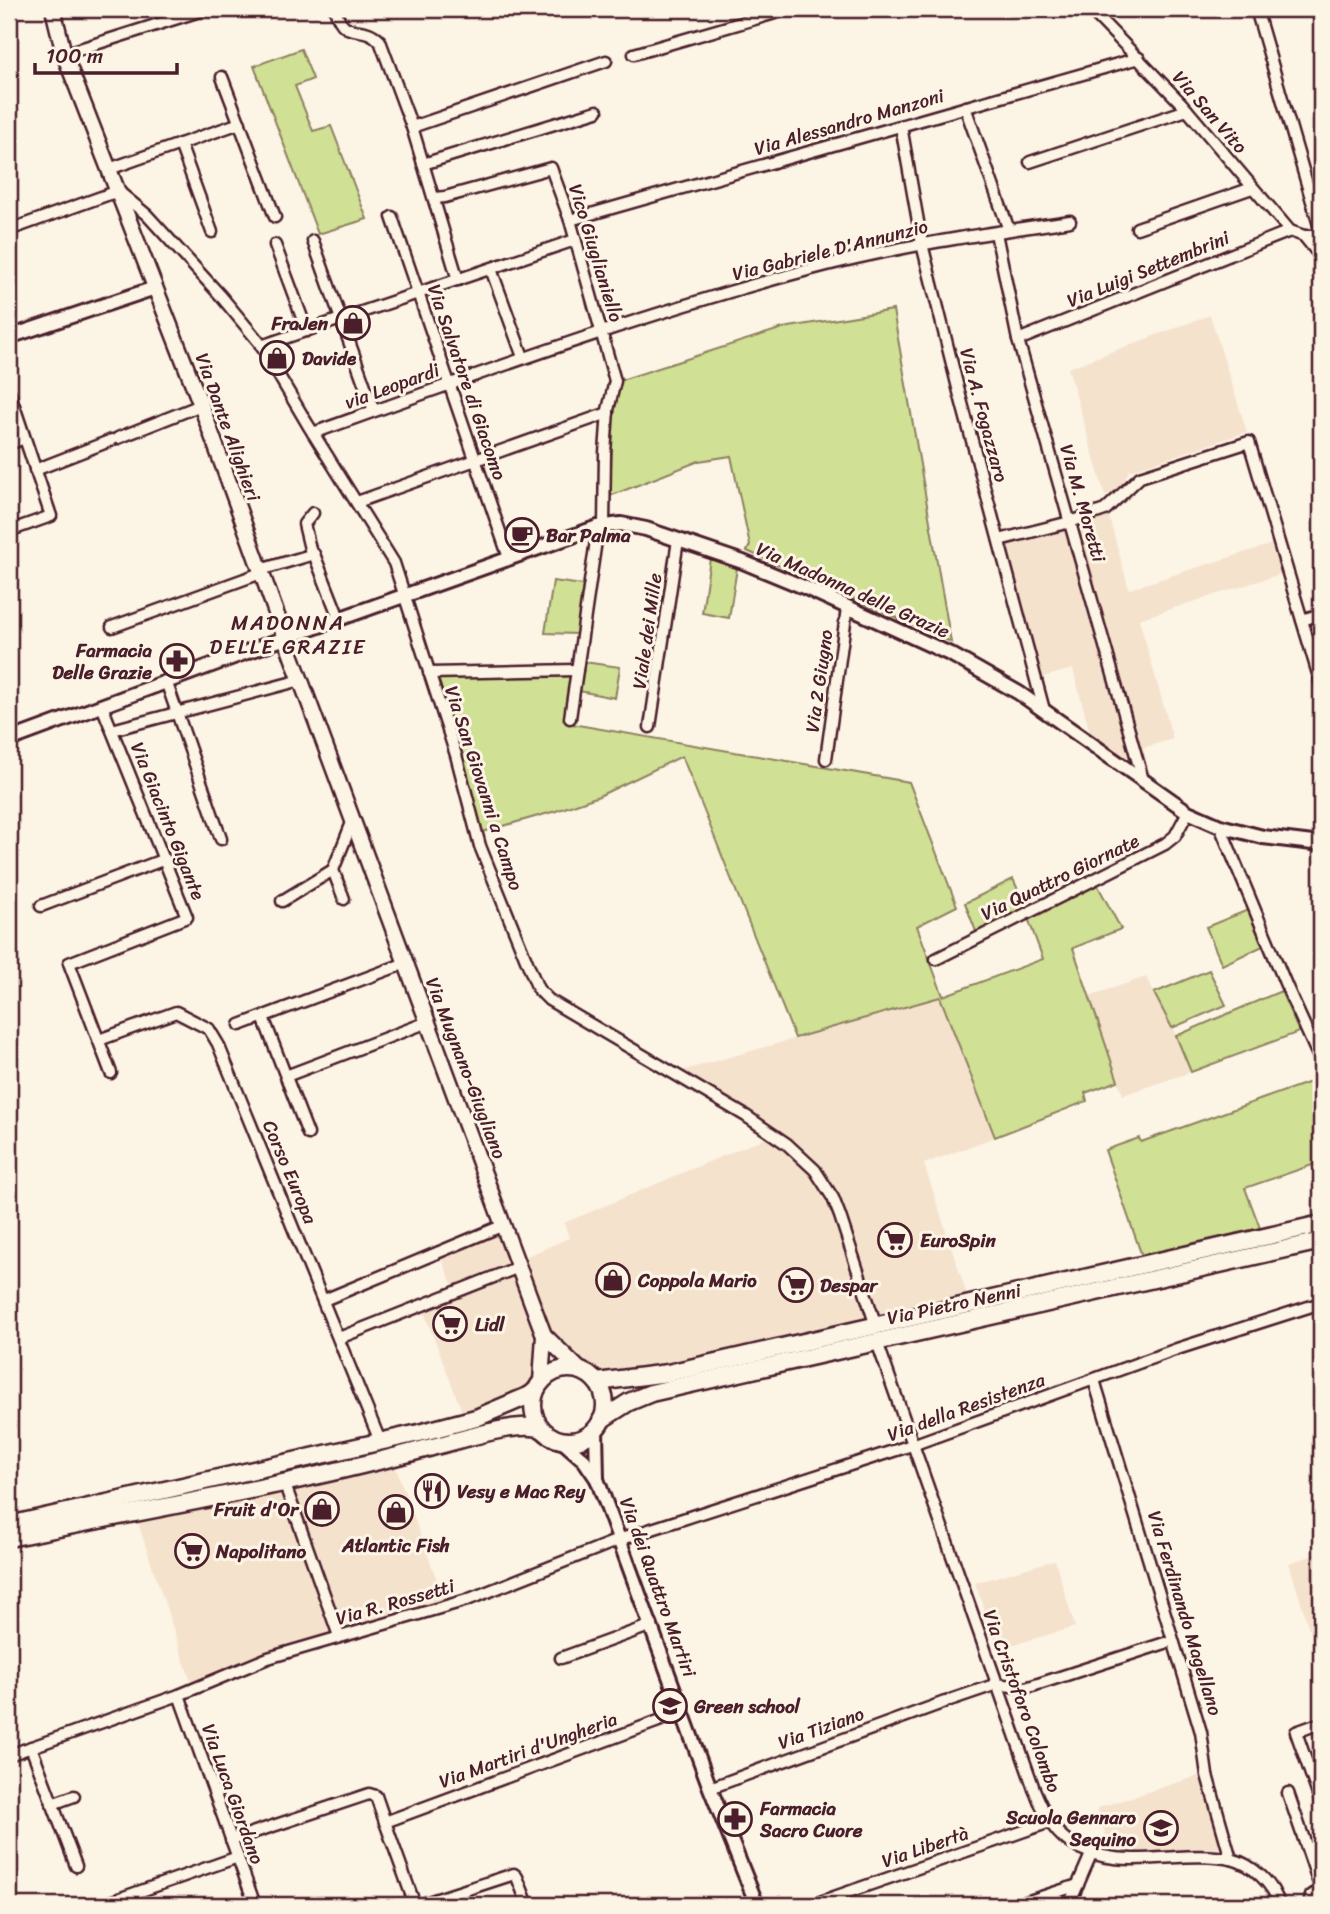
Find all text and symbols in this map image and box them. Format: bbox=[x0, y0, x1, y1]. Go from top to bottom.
scale bar bbox=[35, 32, 177, 76]
text: 100 m bbox=[46, 37, 103, 75]
street label: Via San Vito bbox=[1164, 63, 1256, 162]
street label: Via Alessandro Manzoni bbox=[750, 79, 949, 165]
street label: Vico Giuglianiello bbox=[559, 180, 633, 326]
street label: Via Gabriele D'Annunzio bbox=[729, 210, 931, 290]
street label: Via Luigi Settembrini bbox=[1062, 221, 1235, 317]
street label: Via Salvatore di Giacomo bbox=[418, 279, 516, 485]
shop icon: FraJen bbox=[334, 304, 372, 342]
place label: FraJen bbox=[270, 307, 329, 340]
shop icon: Davide bbox=[258, 339, 296, 377]
place label: Davide bbox=[302, 342, 357, 375]
street label: Via A. Fogazzaro bbox=[950, 344, 1018, 486]
street label: Via Dante Alighieri bbox=[186, 348, 270, 507]
street label: via Leopardi bbox=[340, 353, 445, 418]
street label: Via M. Moretti bbox=[1050, 440, 1116, 567]
cafe icon: Bar Palma bbox=[503, 516, 541, 554]
place label: Bar Palma bbox=[546, 519, 631, 552]
street label: Via Madonna delle Grazie bbox=[751, 532, 956, 648]
street label: Viale dei Mille bbox=[623, 571, 672, 691]
district label: MADONNA DELLE GRAZIE bbox=[210, 604, 366, 666]
street label: Via 2 Giugno bbox=[795, 627, 843, 735]
place label: Farmacia Delle Grazie bbox=[52, 634, 152, 689]
pharmacy icon: Farmacia Delle Grazie bbox=[158, 642, 196, 680]
street label: Via San Giovanni a Campo bbox=[435, 681, 533, 895]
street label: Via Giacinto Gigante bbox=[121, 737, 215, 905]
street label: Via Quattro Giornate bbox=[975, 824, 1145, 930]
street label: Via Mugnano-Giugliano bbox=[416, 972, 516, 1164]
street label: Corso Europa bbox=[253, 1115, 327, 1230]
supermarket icon: EuroSpin bbox=[876, 1221, 914, 1259]
place label: EuroSpin bbox=[920, 1224, 996, 1257]
shop icon: Coppola Mario bbox=[594, 1261, 632, 1299]
place label: Coppola Mario bbox=[637, 1264, 757, 1297]
supermarket icon: Despar bbox=[777, 1266, 815, 1304]
place label: Despar bbox=[820, 1269, 878, 1302]
street label: Via Pietro Nenni bbox=[884, 1274, 1025, 1334]
supermarket icon: Lidl bbox=[431, 1305, 469, 1343]
place label: Lidl bbox=[475, 1308, 506, 1341]
street label: Via della Resistenza bbox=[882, 1363, 1050, 1451]
restaurant icon: Vesy e Mac Rey bbox=[413, 1472, 451, 1510]
place label: Vesy e Mac Rey bbox=[457, 1475, 587, 1508]
shop icon: Fruit d'Or bbox=[303, 1490, 341, 1528]
street label: Via dei Quattro Martiri bbox=[610, 1492, 706, 1682]
place label: Fruit d'Or bbox=[213, 1493, 300, 1526]
shop icon: Atlantic Fish bbox=[377, 1493, 415, 1531]
street label: Via Ferdinando Magellano bbox=[1138, 1506, 1232, 1720]
place label: Atlantic Fish bbox=[341, 1529, 450, 1562]
supermarket icon: Napolitano bbox=[173, 1532, 211, 1570]
place label: Napolitano bbox=[215, 1535, 306, 1568]
street label: Via R. Rossetti bbox=[332, 1569, 459, 1635]
street label: Via Cristoforo Colombo bbox=[974, 1605, 1070, 1797]
school or university icon: Green school bbox=[651, 1687, 689, 1725]
place label: Green school bbox=[693, 1690, 801, 1723]
street label: Via Tiziano bbox=[773, 1697, 869, 1759]
street label: Via Martiri d'Ungheria bbox=[434, 1702, 622, 1798]
street label: Via Luca Giordano bbox=[192, 1719, 274, 1869]
place label: Farmacia Sacro Cuore bbox=[759, 1792, 863, 1847]
pharmacy icon: Farmacia Sacro Cuore bbox=[716, 1800, 754, 1838]
place label: Scuola Gennaro Sequino bbox=[1005, 1801, 1137, 1856]
school or university icon: Scuola Gennaro Sequino bbox=[1142, 1809, 1180, 1847]
street label: Via Libertà bbox=[877, 1817, 973, 1877]

